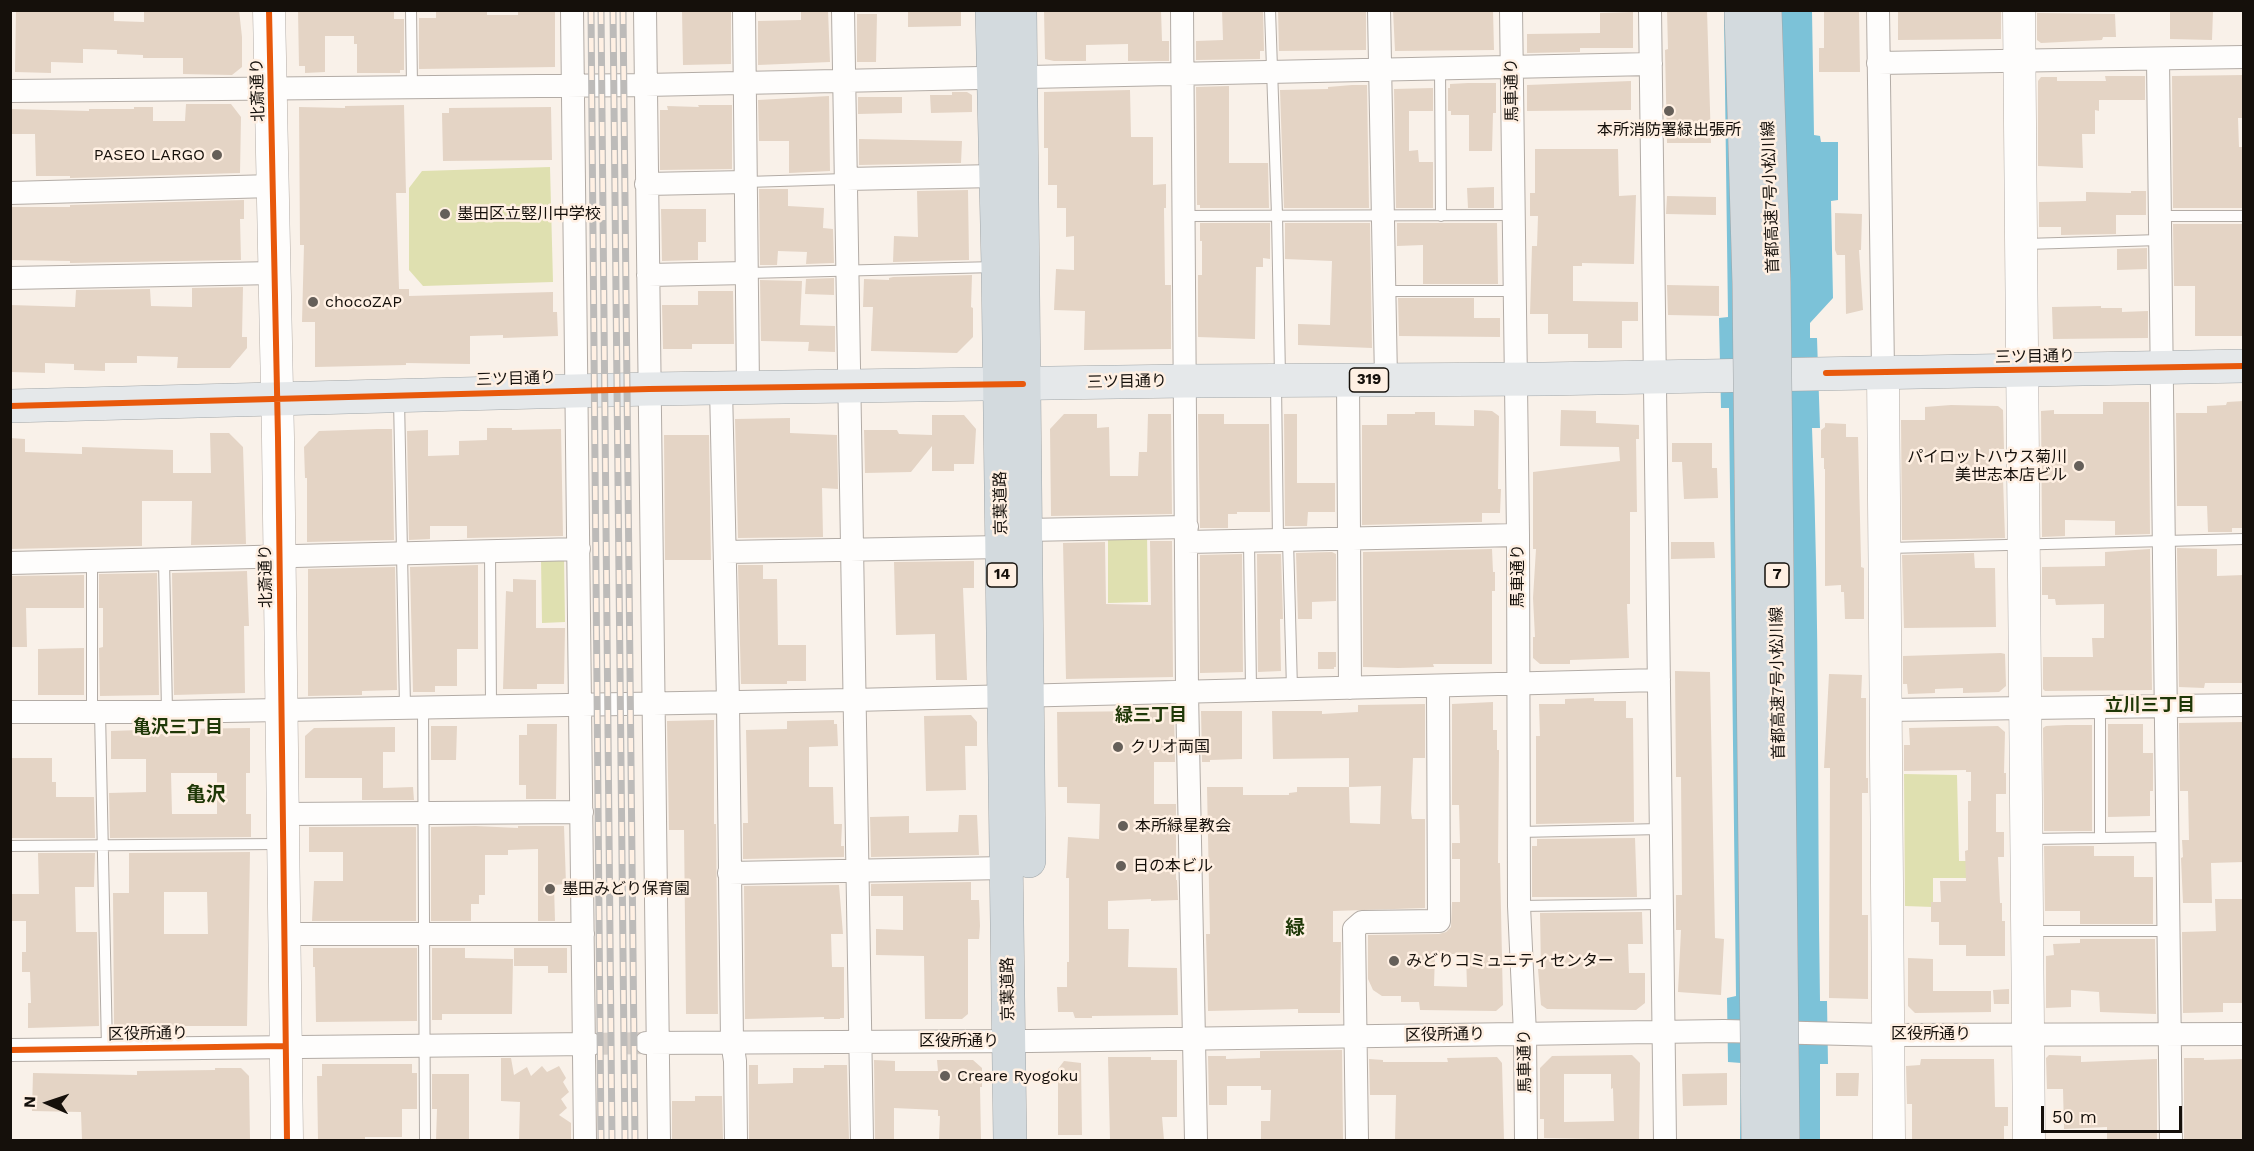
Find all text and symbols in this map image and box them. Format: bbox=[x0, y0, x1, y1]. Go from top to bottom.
street label: 北斎通り bbox=[247, 58, 269, 122]
street label: 馬車通り bbox=[1502, 58, 1522, 122]
marker: 本所消防署緑出張所 bbox=[1662, 104, 1676, 118]
place label: 本所消防署緑出張所 bbox=[1597, 120, 1741, 140]
street label: 首都高速7号小松川線 bbox=[1759, 120, 1783, 274]
place label: PASEO LARGO bbox=[94, 145, 205, 165]
marker: PASEO LARGO bbox=[210, 148, 224, 162]
place label: 墨田区立竪川中学校 bbox=[457, 204, 601, 224]
marker: 墨田区立竪川中学校 bbox=[438, 207, 452, 221]
place label: chocoZAP bbox=[325, 292, 402, 312]
marker: chocoZAP bbox=[306, 295, 320, 309]
street label: 三ツ目通り bbox=[1995, 347, 2075, 367]
street label: 三ツ目通り bbox=[476, 368, 556, 390]
road number: 319 bbox=[1350, 368, 1388, 392]
street label: 三ツ目通り bbox=[1087, 372, 1167, 392]
place label: パイロットハウス菊川 美世志本店ビル bbox=[1907, 447, 2067, 485]
marker: パイロットハウス菊川 美世志本店ビル bbox=[2072, 459, 2086, 473]
street label: 京葉道路 bbox=[991, 471, 1011, 535]
street label: 北斎通り bbox=[256, 544, 276, 608]
street label: 馬車通り bbox=[1508, 544, 1528, 608]
road number: 14 bbox=[987, 563, 1017, 587]
road number: 7 bbox=[1765, 563, 1789, 587]
street label: 首都高速7号小松川線 bbox=[1767, 606, 1789, 760]
district label: 立川三丁目 bbox=[2105, 695, 2195, 717]
district label: 緑三丁目 bbox=[1115, 705, 1187, 727]
district label: 亀沢三丁目 bbox=[133, 717, 223, 739]
place label: クリオ両国 bbox=[1130, 737, 1210, 757]
marker: クリオ両国 bbox=[1111, 740, 1125, 754]
district label: 亀沢 bbox=[186, 783, 226, 807]
place label: 本所緑星教会 bbox=[1135, 816, 1231, 836]
marker: 本所緑星教会 bbox=[1116, 819, 1130, 833]
place label: 日の本ビル bbox=[1133, 856, 1213, 876]
marker: 日の本ビル bbox=[1114, 859, 1128, 873]
place label: 墨田みどり保育園 bbox=[562, 879, 690, 899]
marker: 墨田みどり保育園 bbox=[543, 882, 557, 896]
district label: 緑 bbox=[1285, 916, 1305, 940]
place label: みどりコミュニティセンター bbox=[1406, 951, 1614, 971]
marker: みどりコミュニティセンター bbox=[1387, 954, 1401, 968]
street label: 京葉道路 bbox=[998, 957, 1018, 1021]
street label: 区役所通り bbox=[108, 1024, 188, 1044]
street label: 区役所通り bbox=[1891, 1024, 1971, 1044]
street label: 区役所通り bbox=[1405, 1025, 1485, 1045]
street label: 馬車通り bbox=[1515, 1029, 1535, 1093]
street label: 区役所通り bbox=[919, 1031, 999, 1051]
place label: Creare Ryogoku bbox=[957, 1066, 1078, 1086]
marker: Creare Ryogoku bbox=[938, 1069, 952, 1083]
north arrow bbox=[18, 1073, 78, 1133]
scale bar bbox=[2044, 1094, 2185, 1132]
text: N bbox=[20, 1096, 39, 1108]
text: 50 m bbox=[2052, 1106, 2097, 1127]

